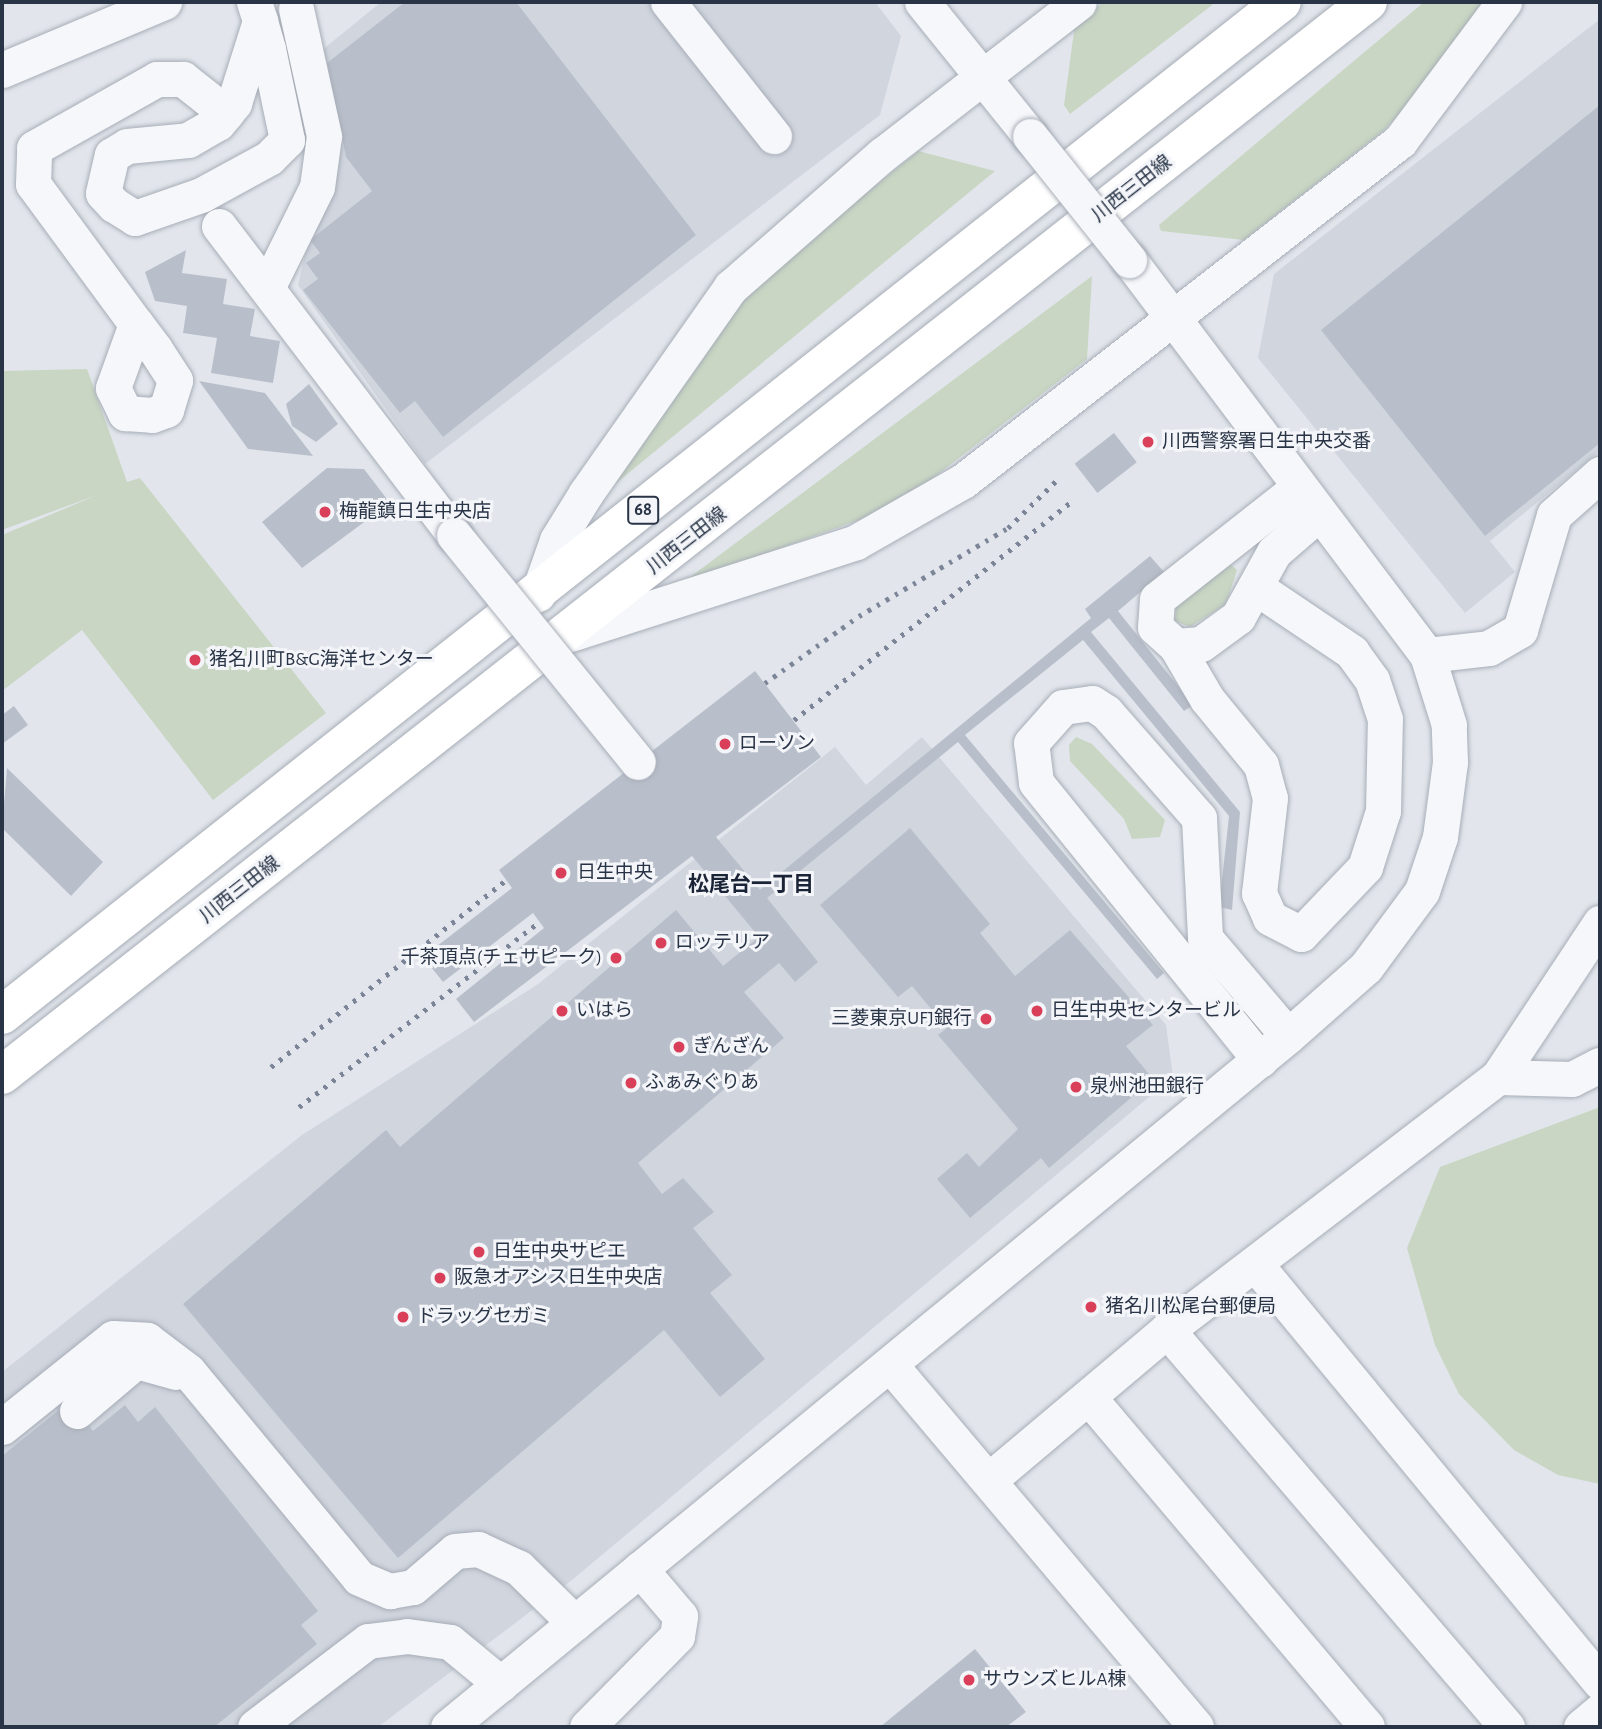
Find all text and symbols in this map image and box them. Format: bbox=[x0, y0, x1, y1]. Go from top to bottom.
street label: 川西三田線 bbox=[1088, 151, 1176, 227]
place label: 川西警察署日生中央交番 bbox=[1162, 431, 1371, 453]
marker: 川西警察署日生中央交番 bbox=[1140, 434, 1156, 450]
road number: 68 bbox=[626, 496, 660, 524]
place label: 梅龍鎮日生中央店 bbox=[339, 501, 491, 523]
street label: 川西三田線 bbox=[643, 503, 731, 579]
marker: 梅龍鎮日生中央店 bbox=[317, 504, 333, 520]
place label: 猪名川町B&G海洋センター bbox=[209, 649, 434, 671]
marker: 猪名川町B&G海洋センター bbox=[187, 652, 203, 668]
place label: ローソン bbox=[739, 733, 815, 755]
marker: ローソン bbox=[717, 736, 733, 752]
street label: 川西三田線 bbox=[196, 852, 284, 928]
place label: 日生中央 bbox=[577, 862, 653, 884]
marker: 日生中央 bbox=[551, 863, 571, 883]
district label: 松尾台一丁目 bbox=[688, 872, 814, 898]
place label: ロッテリア bbox=[675, 932, 770, 954]
marker: ロッテリア bbox=[653, 935, 669, 951]
place label: 千茶頂点(チェサピーク) bbox=[401, 947, 602, 969]
marker: 千茶頂点(チェサピーク) bbox=[608, 950, 624, 966]
place label: いはら bbox=[576, 1000, 633, 1022]
place label: 日生中央センタービル bbox=[1051, 1000, 1241, 1022]
marker: いはら bbox=[554, 1003, 570, 1019]
marker: 日生中央センタービル bbox=[1029, 1003, 1045, 1019]
place label: 三菱東京UFJ銀行 bbox=[831, 1008, 972, 1030]
marker: 三菱東京UFJ銀行 bbox=[978, 1011, 994, 1027]
place label: ぎんざん bbox=[693, 1036, 769, 1058]
marker: ぎんざん bbox=[671, 1039, 687, 1055]
place label: ふぁみぐりあ bbox=[645, 1072, 759, 1094]
marker: ふぁみぐりあ bbox=[623, 1075, 639, 1091]
place label: 泉州池田銀行 bbox=[1090, 1076, 1204, 1098]
marker: 泉州池田銀行 bbox=[1068, 1079, 1084, 1095]
place label: 日生中央サピエ bbox=[493, 1241, 626, 1263]
marker: 日生中央サピエ bbox=[471, 1244, 487, 1260]
place label: 阪急オアシス日生中央店 bbox=[454, 1267, 663, 1289]
marker: 阪急オアシス日生中央店 bbox=[432, 1270, 448, 1286]
place label: 猪名川松尾台郵便局 bbox=[1105, 1296, 1276, 1318]
marker: 猪名川松尾台郵便局 bbox=[1083, 1299, 1099, 1315]
place label: ドラッグセガミ bbox=[417, 1306, 550, 1328]
marker: ドラッグセガミ bbox=[395, 1309, 411, 1325]
place label: サウンズヒルA棟 bbox=[983, 1669, 1127, 1691]
marker: サウンズヒルA棟 bbox=[961, 1672, 977, 1688]

